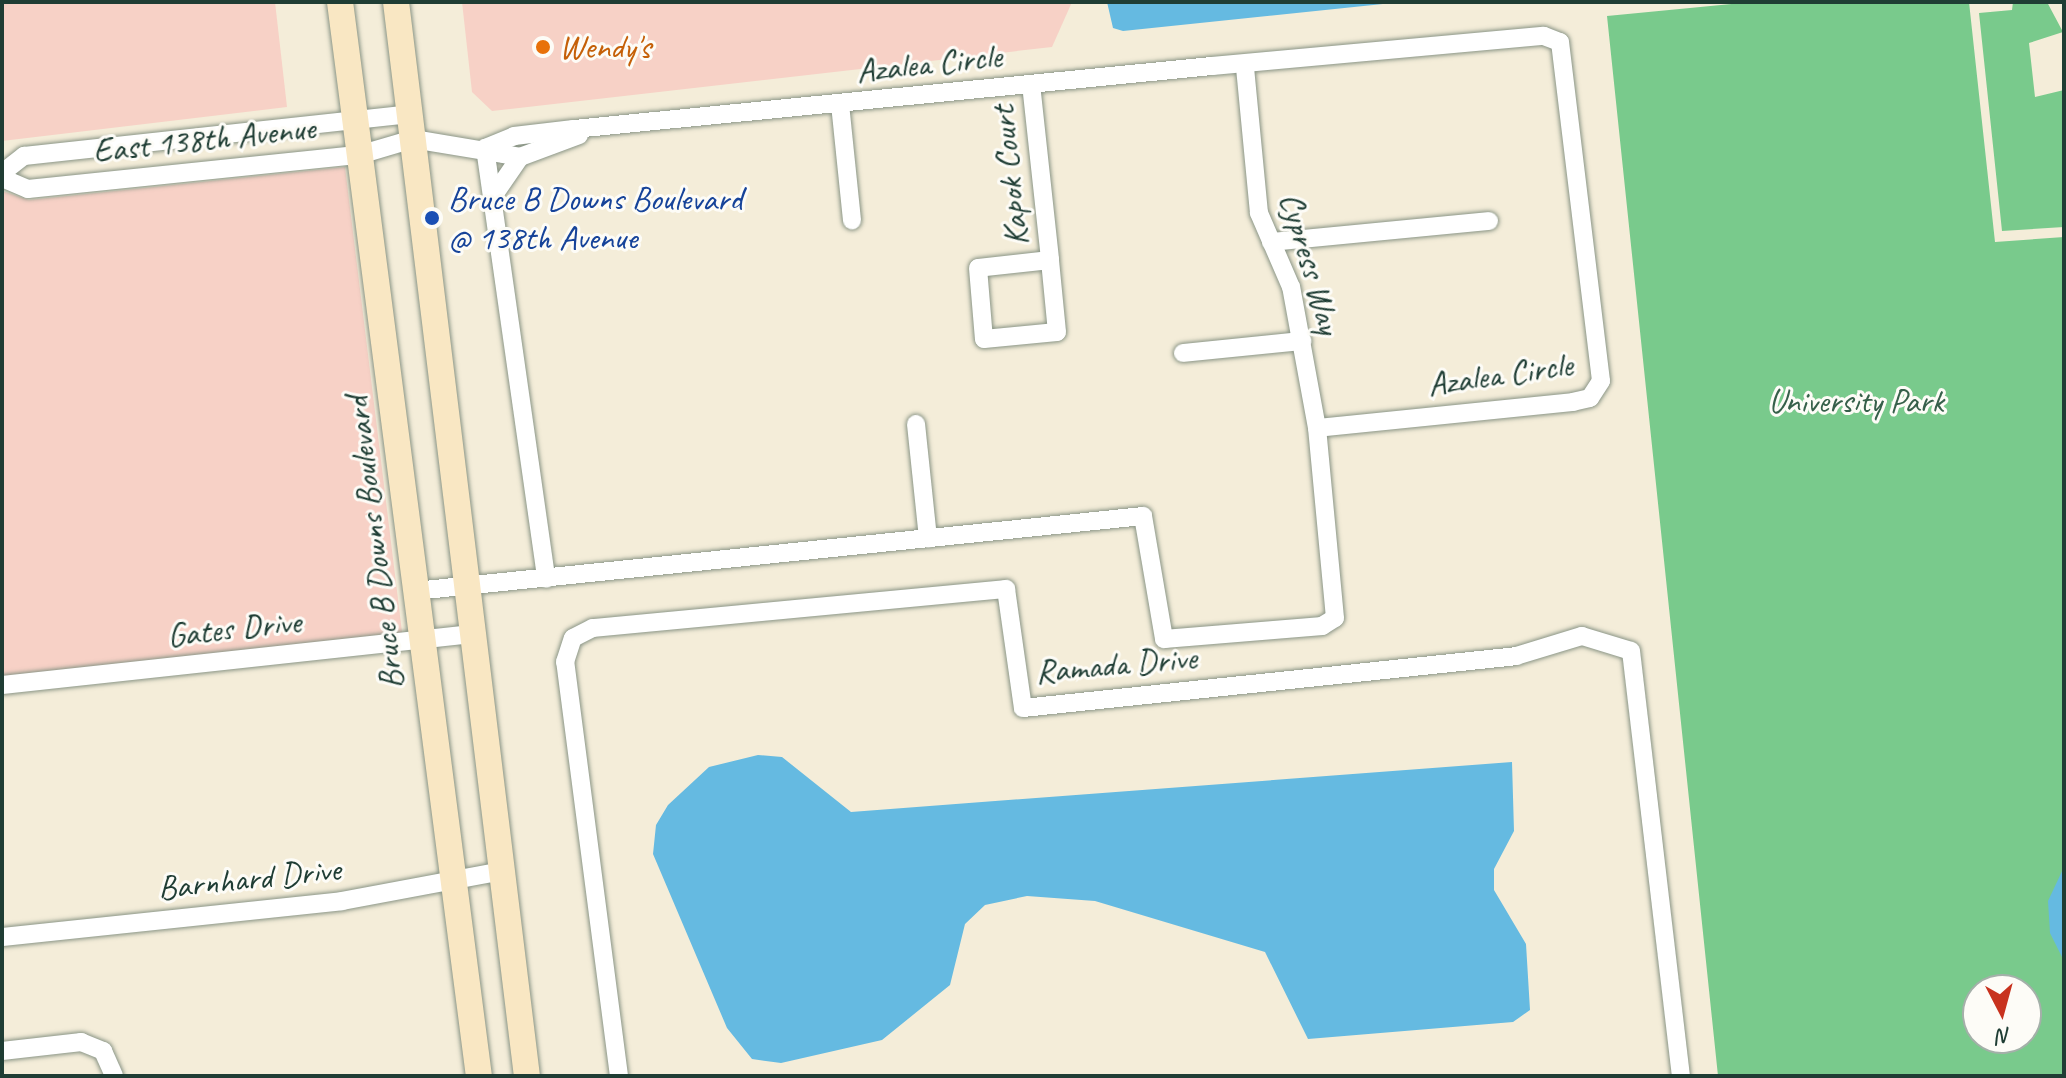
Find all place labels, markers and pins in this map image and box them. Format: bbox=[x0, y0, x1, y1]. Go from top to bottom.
place label: Wendy's bbox=[559, 27, 651, 67]
marker: Wendy's bbox=[534, 38, 552, 56]
place label: Bruce B Downs Boulevard @ 138th Avenue bbox=[448, 178, 743, 258]
marker: Bruce B Downs Boulevard @ 138th Avenue bbox=[423, 209, 441, 227]

